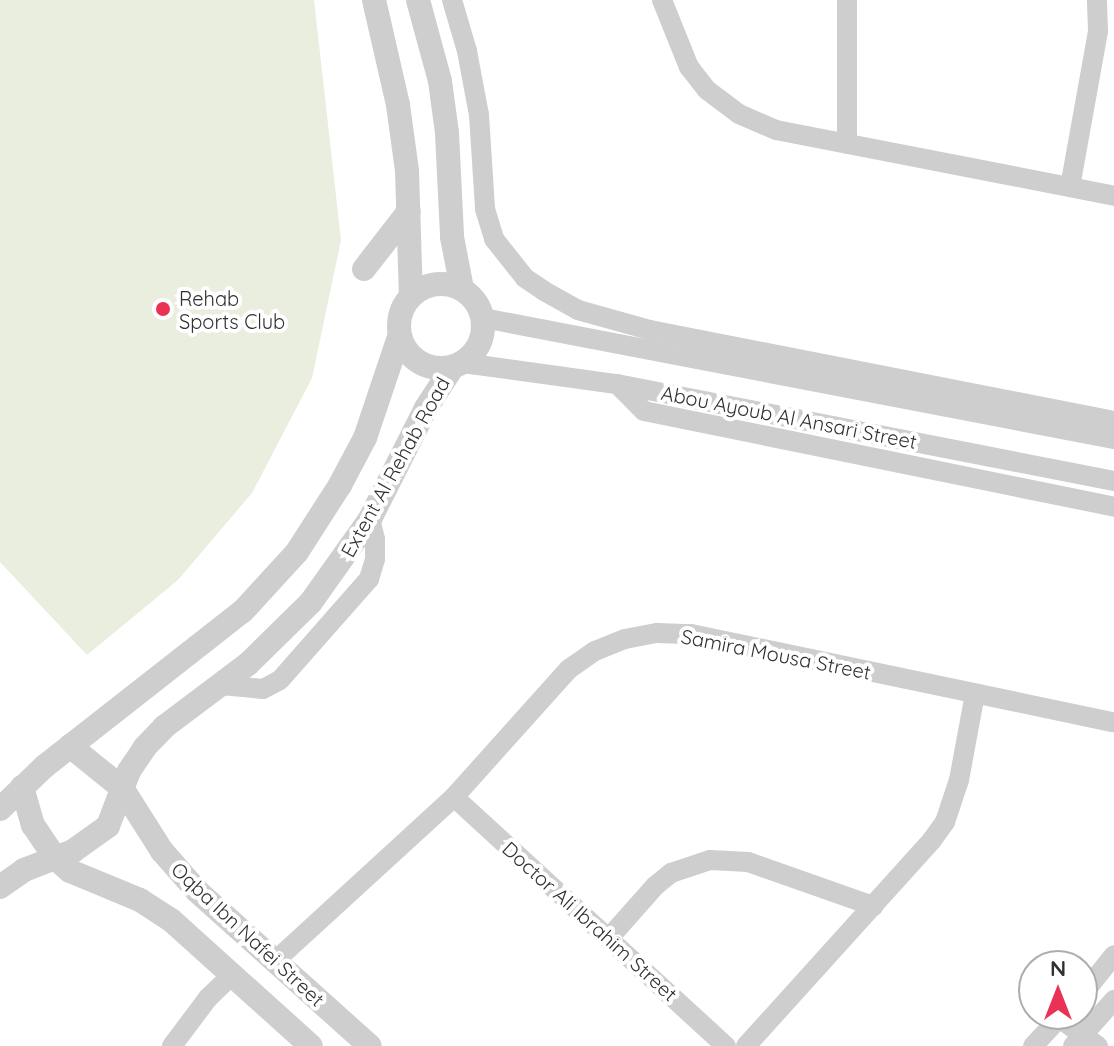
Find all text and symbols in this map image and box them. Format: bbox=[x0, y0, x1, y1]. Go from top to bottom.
place label: Rehab Sports Club bbox=[179, 286, 285, 333]
marker: Rehab Sports Club bbox=[154, 300, 172, 318]
street label: Extent Al Rehab Road bbox=[336, 373, 454, 561]
street label: Abou Ayoub Al Ansari Street bbox=[659, 380, 919, 454]
street label: Samira Mousa Street bbox=[679, 624, 873, 684]
street label: Doctor Ali Ibrahim Street bbox=[498, 836, 682, 1006]
street label: Oqba Ibn Nafei Street bbox=[167, 857, 329, 1011]
north arrow bbox=[1018, 950, 1098, 1030]
text: N bbox=[1050, 954, 1066, 982]

